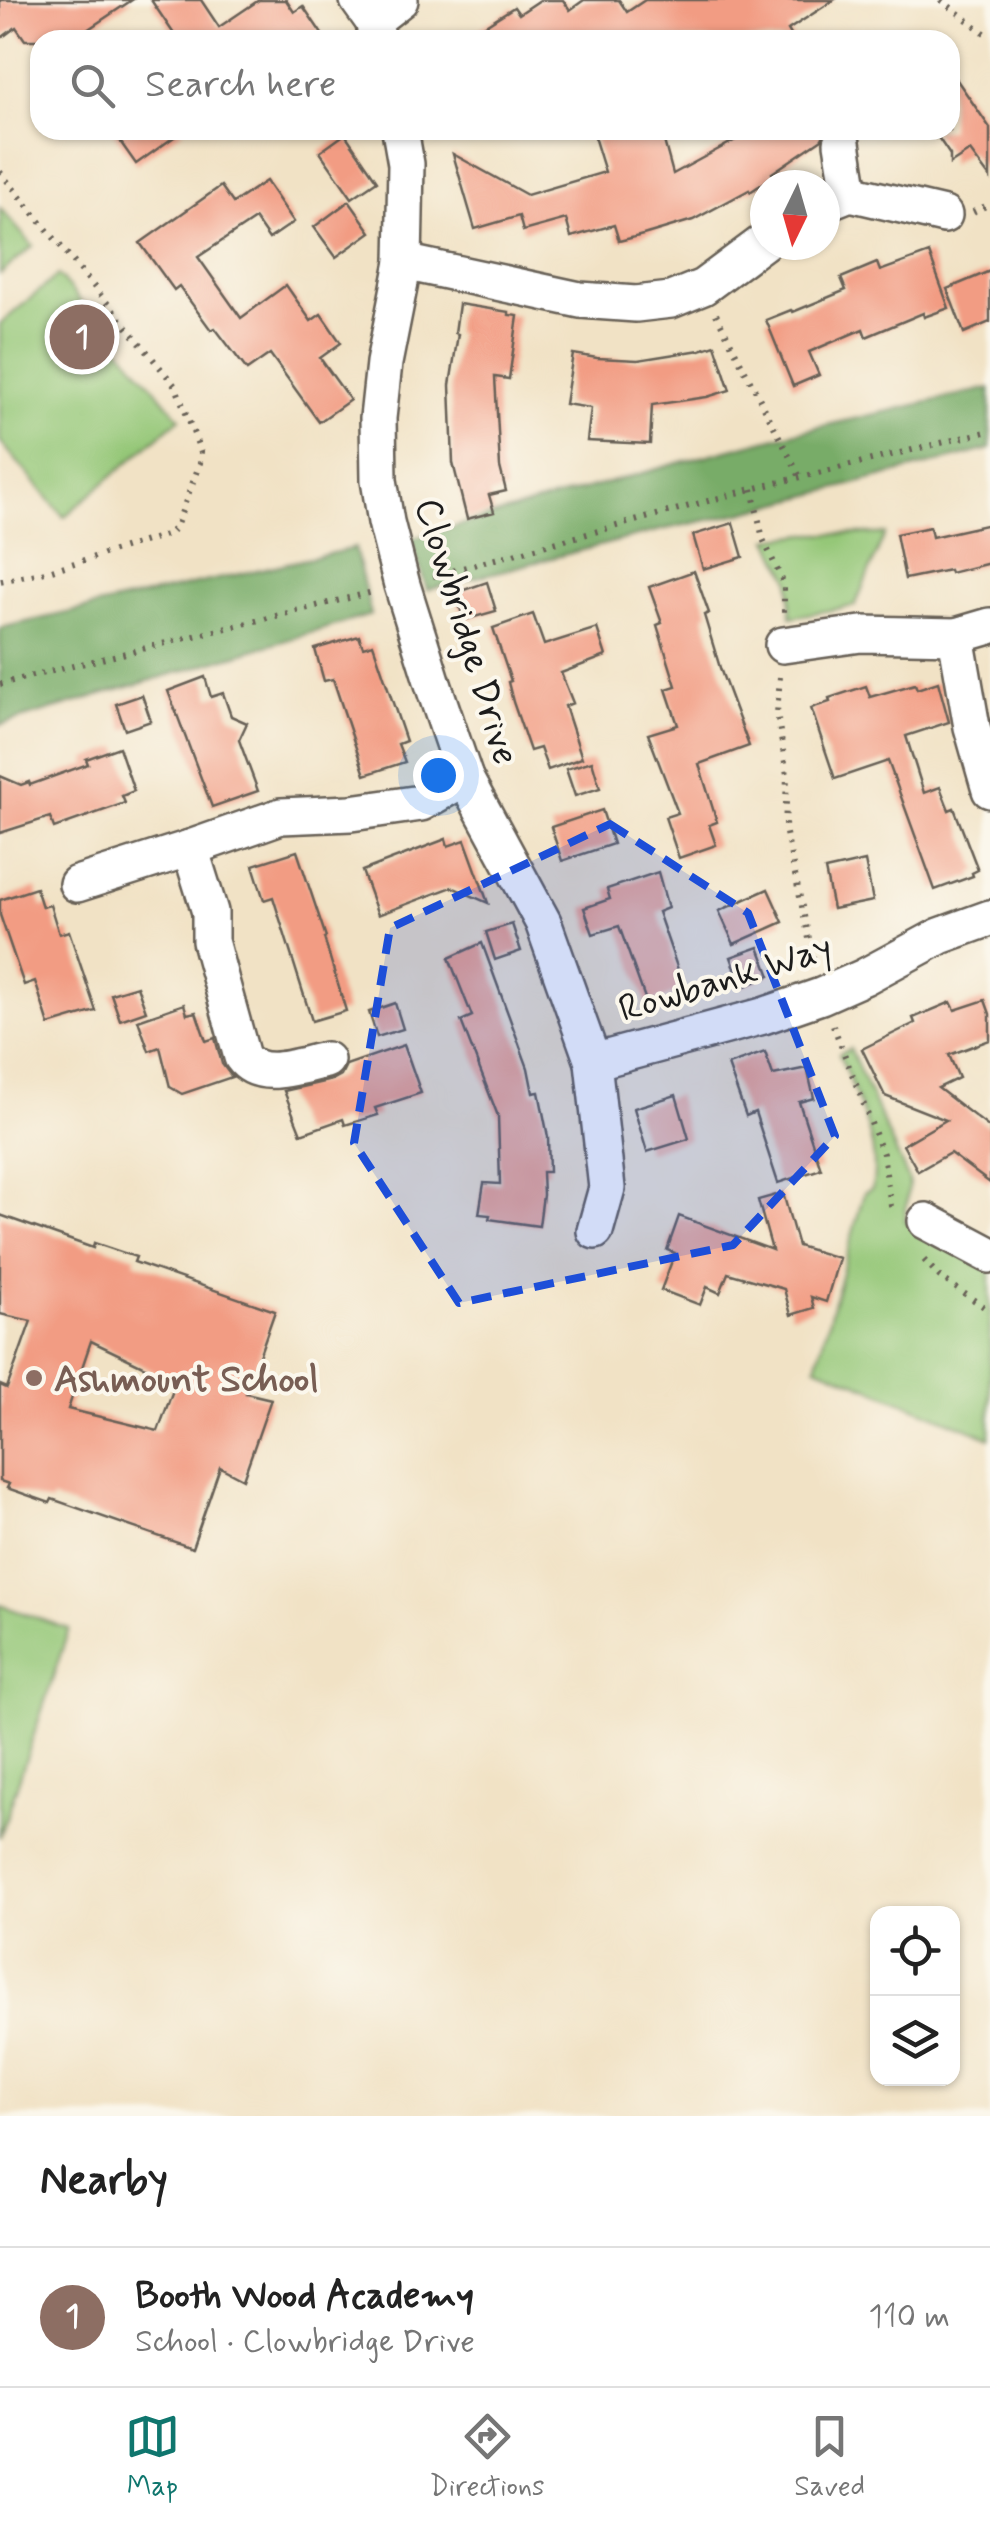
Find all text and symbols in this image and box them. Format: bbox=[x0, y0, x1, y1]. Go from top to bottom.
search box bbox=[30, 30, 960, 140]
icon: search bbox=[65, 58, 120, 113]
text: Search here bbox=[145, 61, 336, 110]
north arrow bbox=[750, 170, 840, 260]
pin: 1 bbox=[49, 300, 114, 374]
street label: Clowbridge Drive bbox=[402, 493, 529, 771]
your location bbox=[413, 750, 464, 801]
street label: Rowbank Way bbox=[613, 924, 838, 1035]
place label: Ashmount School bbox=[54, 1356, 319, 1405]
marker: Ashmount School bbox=[23, 1367, 45, 1389]
map controls bbox=[870, 1906, 960, 2086]
button: locate bbox=[870, 1906, 960, 1996]
button: layers bbox=[870, 1996, 960, 2086]
text: Nearby bbox=[40, 2154, 168, 2209]
text: Booth Wood Academy bbox=[135, 2272, 474, 2321]
text: 1 bbox=[65, 2296, 80, 2338]
text: 110 m bbox=[869, 2296, 950, 2338]
text: School · Clowbridge Drive bbox=[135, 2321, 475, 2363]
tab: Map bbox=[125, 2409, 180, 2506]
tab: Directions bbox=[430, 2409, 545, 2506]
tab: Saved bbox=[794, 2409, 865, 2506]

